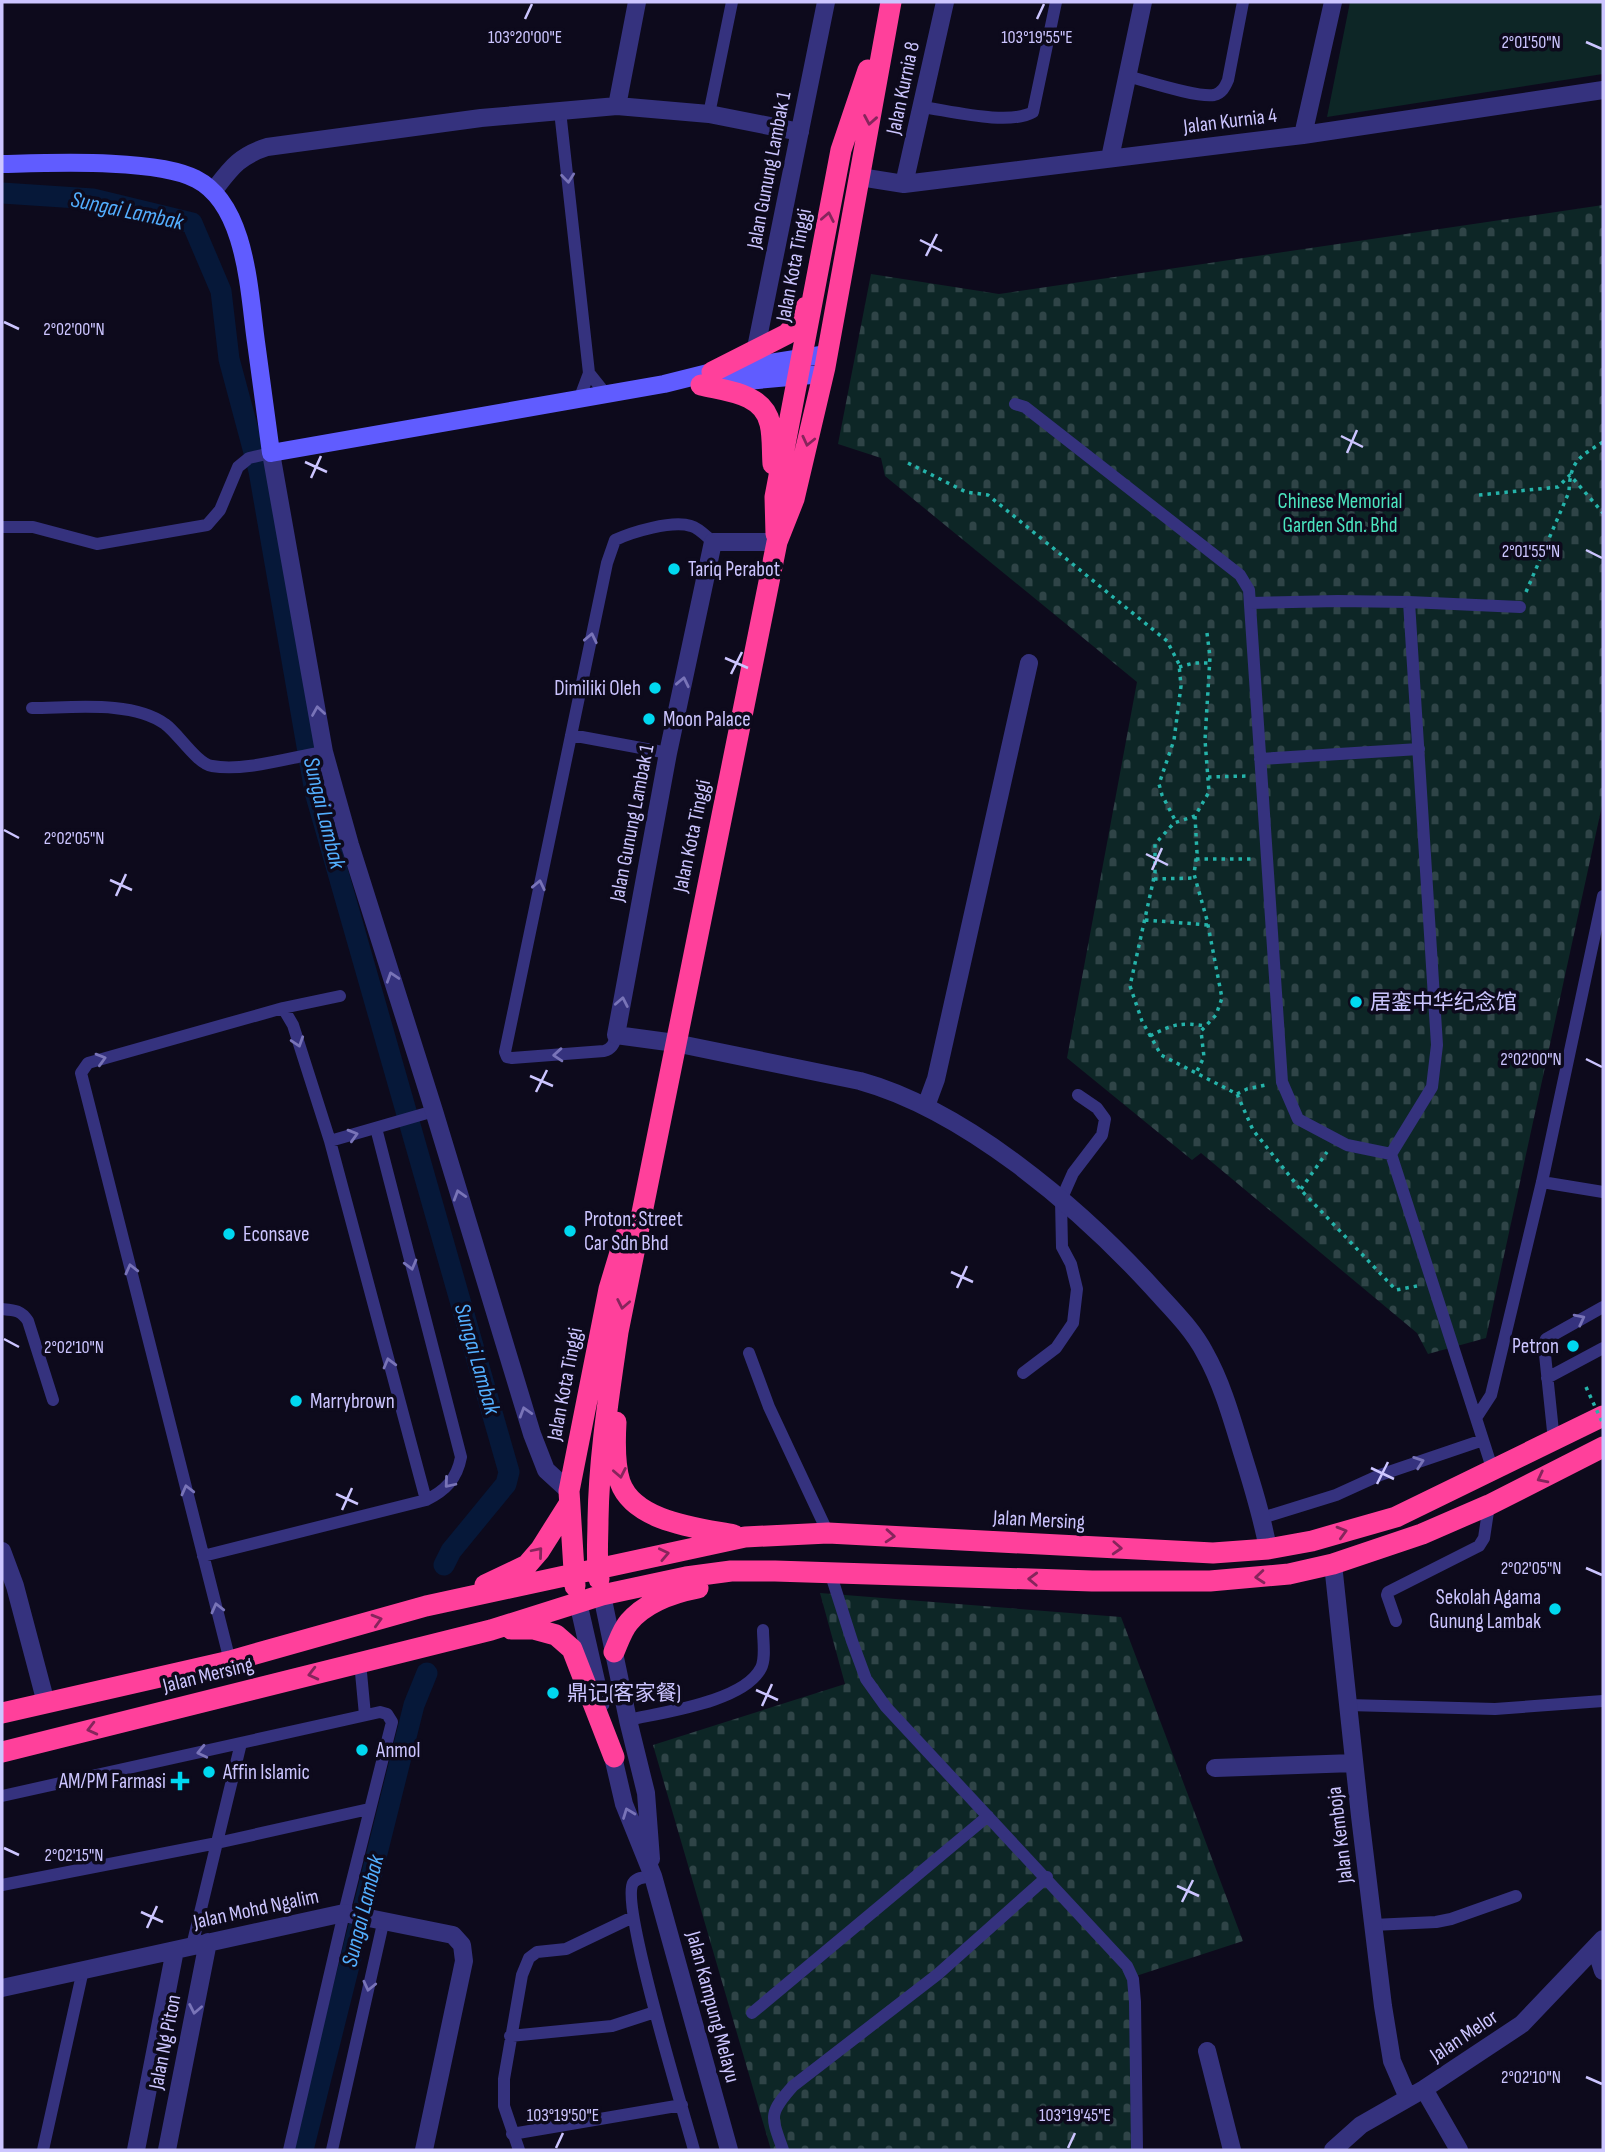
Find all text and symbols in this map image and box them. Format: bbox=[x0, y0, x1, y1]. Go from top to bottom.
text: 103°20'00"E bbox=[488, 27, 562, 48]
text: 103°19'55"E bbox=[1001, 27, 1073, 48]
text: 2°01'50"N bbox=[1501, 32, 1561, 53]
street label: Jalan Kurnia 8 bbox=[881, 39, 925, 138]
street label: Jalan Gunung Lambak 1 bbox=[741, 89, 797, 252]
street label: Jalan Kurnia 4 bbox=[1181, 103, 1278, 139]
one-way arrow bbox=[863, 114, 878, 126]
one-way arrow bbox=[560, 173, 575, 184]
water label: Sungai Lambak bbox=[68, 185, 187, 237]
street label: Jalan Kota Tinggi bbox=[771, 206, 817, 325]
one-way arrow bbox=[820, 211, 835, 223]
text: 2°02'00"N bbox=[43, 319, 105, 340]
one-way arrow bbox=[802, 435, 816, 447]
park label: Chinese Memorial Garden Sdn. Bhd bbox=[1278, 489, 1402, 538]
text: 2°01'55"N bbox=[1502, 541, 1560, 562]
place label: Tariq Perabot bbox=[688, 557, 780, 582]
marker: Tariq Perabot bbox=[666, 561, 682, 577]
one-way arrow bbox=[582, 632, 597, 644]
place label: Dimiliki Oleh bbox=[554, 676, 641, 701]
one-way arrow bbox=[675, 676, 690, 688]
marker: Dimiliki Oleh bbox=[647, 680, 663, 696]
one-way arrow bbox=[311, 705, 326, 717]
place label: Moon Palace bbox=[663, 707, 751, 732]
marker: Moon Palace bbox=[641, 711, 657, 727]
street label: Jalan Gunung Lambak 1 bbox=[604, 742, 660, 905]
water label: Sungai Lambak bbox=[297, 754, 352, 873]
street label: Jalan Kota Tinggi bbox=[668, 777, 716, 896]
text: 2°02'05"N bbox=[44, 828, 104, 849]
one-way arrow bbox=[531, 879, 546, 891]
one-way arrow bbox=[385, 972, 400, 984]
place label: 居銮中华纪念馆 bbox=[1370, 990, 1517, 1015]
marker: 居銮中华纪念馆 bbox=[1348, 994, 1364, 1010]
one-way arrow bbox=[614, 996, 629, 1008]
one-way arrow bbox=[290, 1035, 304, 1048]
one-way arrow bbox=[553, 1047, 564, 1062]
text: 2°02'00"N bbox=[1500, 1049, 1562, 1070]
one-way arrow bbox=[94, 1053, 106, 1068]
one-way arrow bbox=[347, 1128, 359, 1143]
one-way arrow bbox=[453, 1189, 468, 1201]
place label: Proton: Street Car Sdn Bhd bbox=[584, 1207, 683, 1256]
place label: Econsave bbox=[243, 1222, 309, 1247]
marker: Proton: Street Car Sdn Bhd bbox=[562, 1223, 578, 1239]
marker: Econsave bbox=[221, 1226, 237, 1242]
one-way arrow bbox=[403, 1259, 417, 1271]
one-way arrow bbox=[125, 1263, 139, 1275]
one-way arrow bbox=[617, 1298, 632, 1310]
water label: Sungai Lambak bbox=[448, 1300, 507, 1419]
one-way arrow bbox=[1573, 1314, 1585, 1328]
street label: Jalan Kota Tinggi bbox=[542, 1325, 588, 1444]
place label: Petron bbox=[1512, 1334, 1559, 1359]
text: 2°02'10"N bbox=[44, 1337, 104, 1358]
marker: Petron bbox=[1565, 1338, 1581, 1354]
one-way arrow bbox=[383, 1358, 397, 1370]
place label: Marrybrown bbox=[310, 1389, 395, 1414]
marker: Marrybrown bbox=[288, 1393, 304, 1409]
one-way arrow bbox=[519, 1407, 534, 1419]
one-way arrow bbox=[1412, 1456, 1424, 1470]
one-way arrow bbox=[611, 1467, 626, 1479]
one-way arrow bbox=[1537, 1469, 1550, 1483]
one-way arrow bbox=[445, 1475, 457, 1488]
one-way arrow bbox=[181, 1484, 195, 1496]
street label: Jalan Mersing bbox=[991, 1505, 1086, 1535]
one-way arrow bbox=[1336, 1526, 1348, 1541]
one-way arrow bbox=[885, 1529, 896, 1544]
one-way arrow bbox=[1112, 1541, 1123, 1556]
one-way arrow bbox=[658, 1547, 670, 1562]
one-way arrow bbox=[529, 1548, 542, 1560]
text: 2°02'05"N bbox=[1501, 1558, 1561, 1579]
one-way arrow bbox=[1254, 1569, 1266, 1584]
one-way arrow bbox=[1027, 1571, 1038, 1586]
place label: Sekolah Agama Gunung Lambak bbox=[1429, 1585, 1541, 1634]
marker: Sekolah Agama Gunung Lambak bbox=[1547, 1601, 1563, 1617]
one-way arrow bbox=[211, 1603, 225, 1615]
one-way arrow bbox=[371, 1613, 383, 1628]
street label: Jalan Mersing bbox=[159, 1652, 256, 1699]
one-way arrow bbox=[307, 1666, 319, 1680]
place label: 鼎记(客家餐) bbox=[567, 1681, 681, 1706]
marker: 鼎记(客家餐) bbox=[545, 1685, 561, 1701]
one-way arrow bbox=[86, 1721, 98, 1735]
place label: Anmol bbox=[375, 1738, 420, 1763]
marker: Anmol bbox=[354, 1742, 370, 1758]
one-way arrow bbox=[196, 1744, 208, 1758]
place label: Affin Islamic bbox=[222, 1760, 310, 1785]
marker: Affin Islamic bbox=[201, 1764, 217, 1780]
place label: AM/PM Farmasi bbox=[58, 1769, 166, 1794]
marker: AM/PM Farmasi bbox=[172, 1773, 188, 1789]
street label: Jalan Kemboja bbox=[1322, 1785, 1358, 1886]
one-way arrow bbox=[622, 1807, 636, 1819]
text: 2°02'15"N bbox=[44, 1845, 104, 1866]
water label: Sungai Lambak bbox=[336, 1851, 391, 1970]
street label: Jalan Mohd Ngalim bbox=[190, 1884, 321, 1935]
street label: Jalan Kampung Melayu bbox=[681, 1928, 745, 2085]
one-way arrow bbox=[363, 1980, 377, 1992]
street label: Jalan Ng Piton bbox=[143, 1993, 186, 2092]
one-way arrow bbox=[188, 2003, 203, 2015]
street label: Jalan Melor bbox=[1425, 2004, 1503, 2068]
text: 2°02'10"N bbox=[1501, 2067, 1561, 2088]
text: 103°19'50"E bbox=[527, 2105, 599, 2126]
text: 103°19'45"E bbox=[1039, 2105, 1111, 2126]

